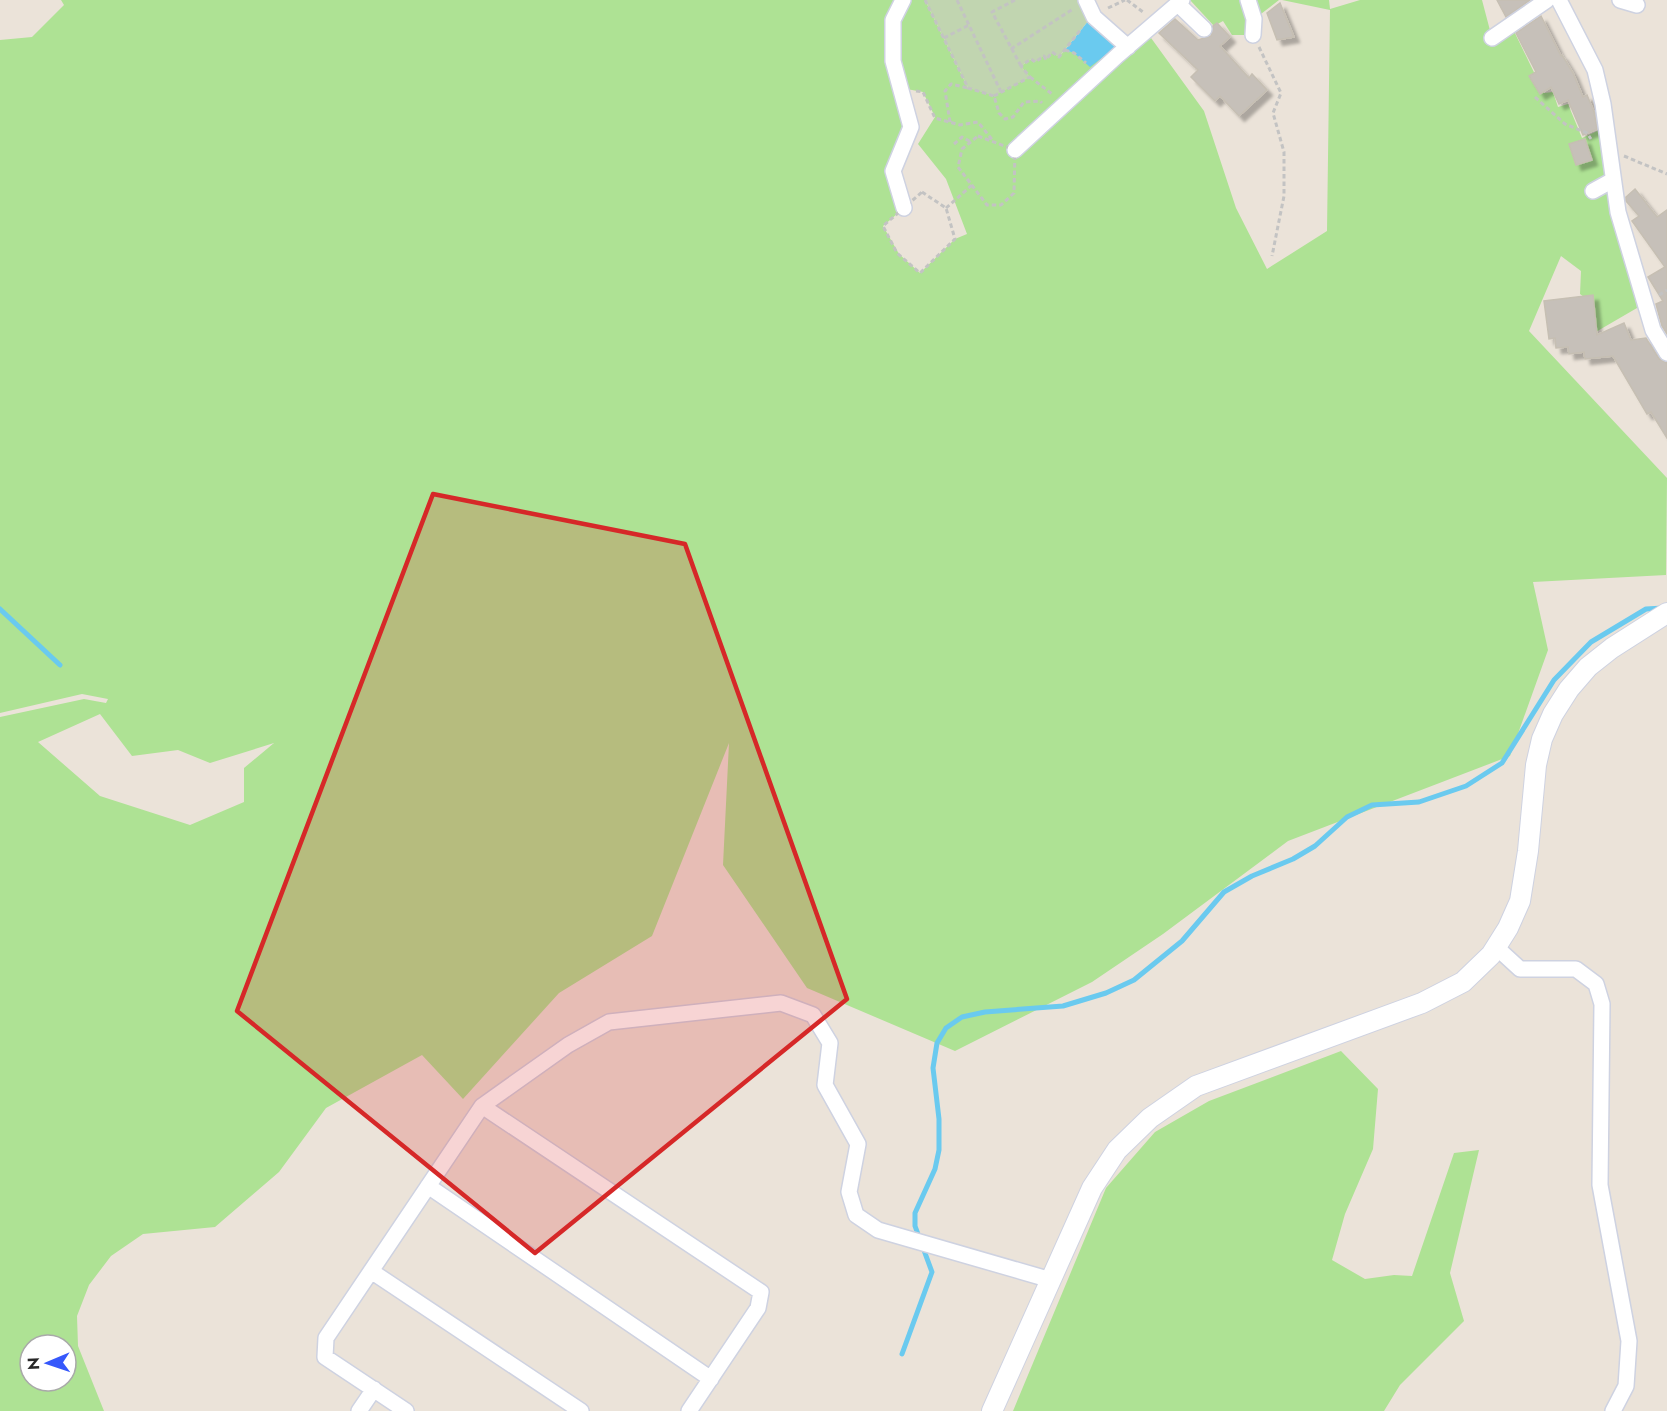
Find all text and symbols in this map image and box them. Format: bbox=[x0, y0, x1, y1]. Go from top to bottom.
north arrow bbox=[18, 1333, 78, 1393]
text: N bbox=[22, 1357, 45, 1370]

